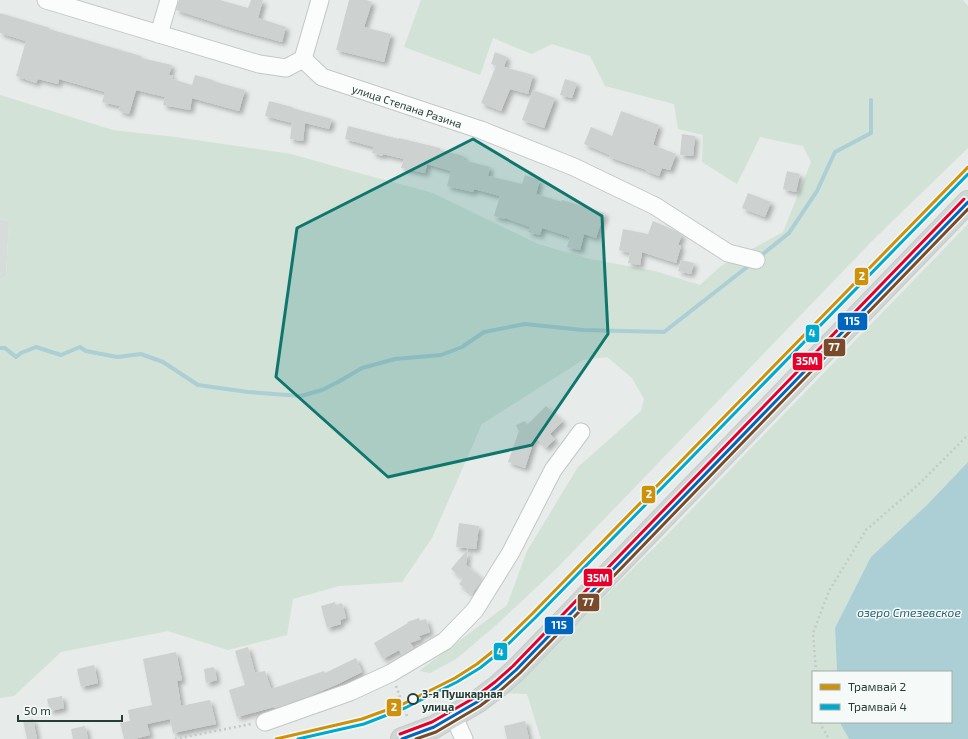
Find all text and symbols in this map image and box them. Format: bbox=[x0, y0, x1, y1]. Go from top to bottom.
street label: улица Степана Разина bbox=[350, 81, 464, 130]
line badge: 2 bbox=[854, 267, 869, 286]
text: 2 bbox=[859, 269, 865, 282]
line badge: 115 bbox=[837, 312, 868, 331]
text: 115 bbox=[844, 314, 860, 327]
line badge: 4 bbox=[805, 324, 820, 343]
text: 4 bbox=[808, 326, 816, 339]
line badge: 77 bbox=[823, 338, 846, 357]
text: 77 bbox=[828, 340, 840, 353]
line badge: 35М bbox=[792, 352, 823, 371]
text: 35М bbox=[796, 354, 818, 367]
line badge: 2 bbox=[641, 485, 656, 504]
text: 2 bbox=[646, 487, 652, 500]
line badge: 35М bbox=[583, 568, 613, 587]
text: 35М bbox=[587, 571, 609, 584]
line badge: 77 bbox=[577, 593, 600, 612]
text: 77 bbox=[582, 595, 594, 608]
water label: озеро Стезевское bbox=[857, 605, 961, 619]
line badge: 115 bbox=[544, 616, 574, 635]
text: 115 bbox=[551, 618, 567, 631]
line badge: 4 bbox=[493, 642, 508, 661]
text: 4 bbox=[496, 645, 504, 658]
legend bbox=[812, 671, 952, 723]
text: Трамвай 2 bbox=[848, 679, 907, 693]
place label: 3-я Пушкарная улица bbox=[422, 687, 503, 713]
marker: 3-я Пушкарная улица bbox=[407, 693, 419, 705]
scale bar bbox=[18, 697, 122, 723]
line badge: 2 bbox=[386, 698, 402, 717]
text: Трамвай 4 bbox=[848, 699, 907, 713]
text: 2 bbox=[391, 700, 397, 713]
text: 50 m bbox=[24, 703, 51, 717]

